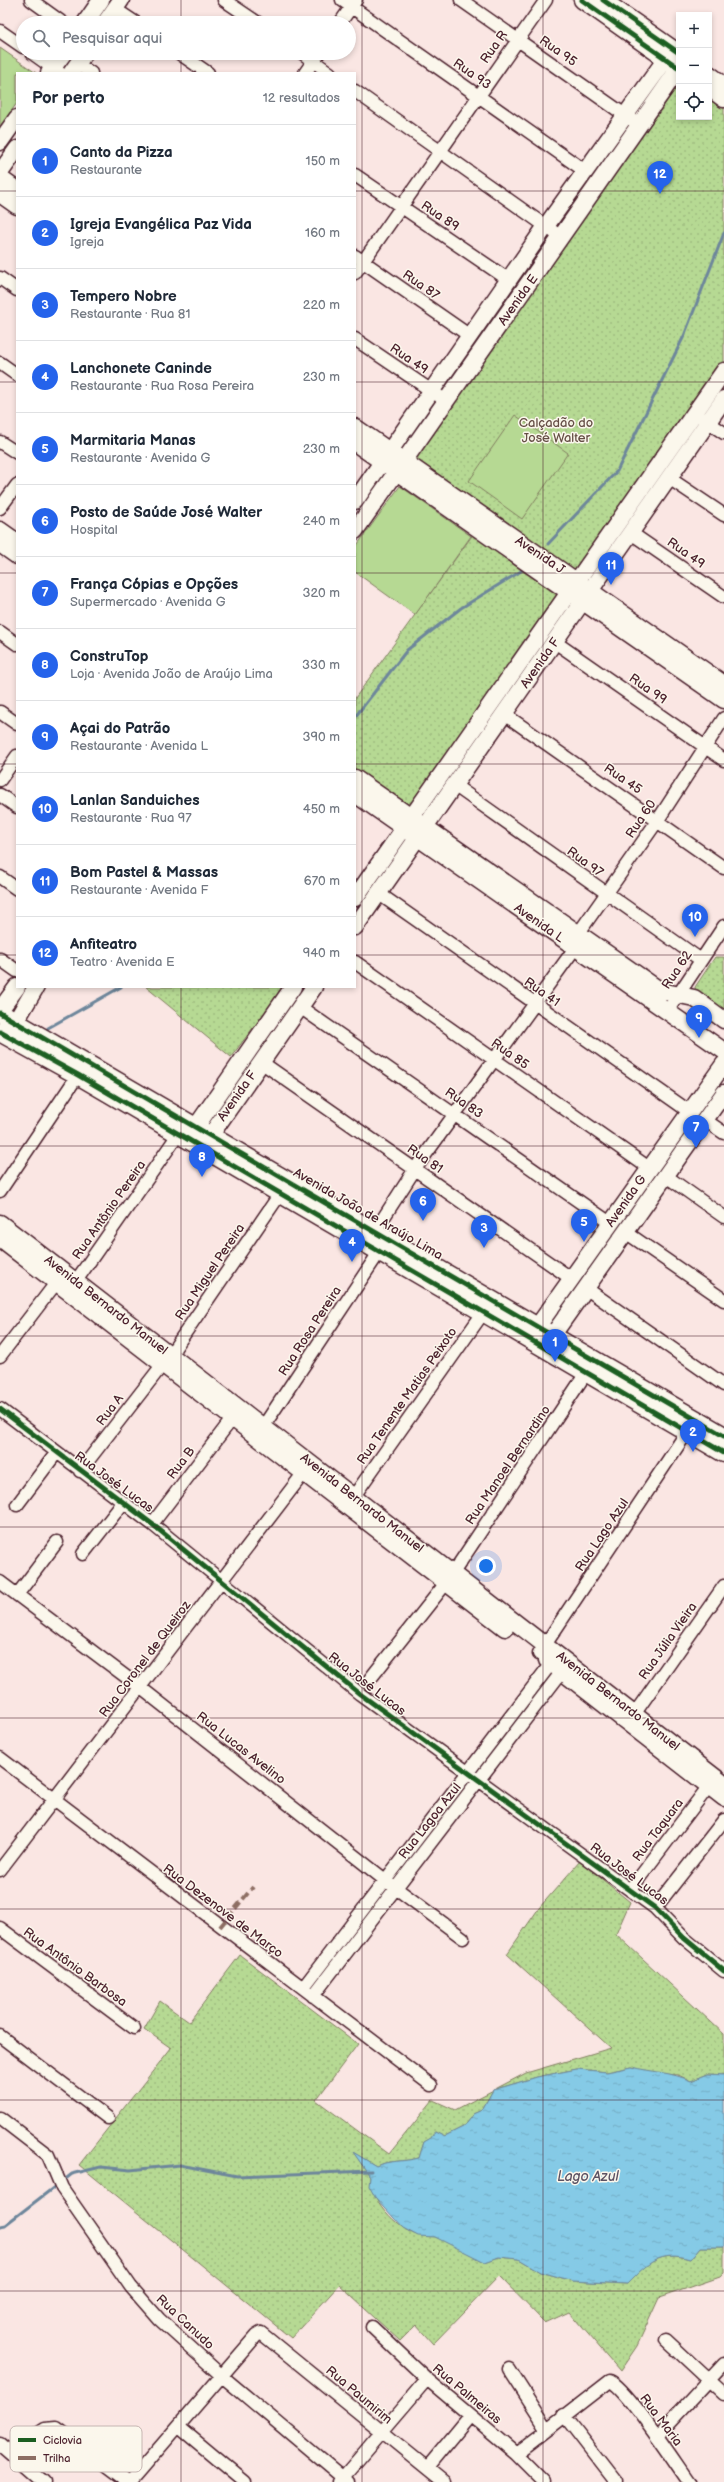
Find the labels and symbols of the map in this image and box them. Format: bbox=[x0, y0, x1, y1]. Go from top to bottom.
street label: Rua R bbox=[477, 27, 511, 67]
street label: Rua 95 bbox=[536, 32, 580, 70]
street label: Rua 93 bbox=[450, 55, 494, 93]
pin: 12 bbox=[647, 161, 673, 194]
street label: Rua 89 bbox=[418, 197, 462, 235]
street label: Rua 87 bbox=[399, 267, 443, 304]
street label: Avenida E bbox=[495, 271, 542, 329]
street label: Rua 49 bbox=[387, 340, 431, 378]
park label: Calçadão do José Walter bbox=[519, 415, 593, 446]
street label: Avenida J bbox=[512, 533, 568, 577]
street label: Rua 49 bbox=[664, 534, 708, 572]
pin: 11 bbox=[598, 552, 624, 585]
street label: Avenida F bbox=[517, 635, 563, 691]
street label: Rua 99 bbox=[626, 670, 670, 708]
street label: Rua 45 bbox=[601, 760, 645, 798]
street label: Rua 60 bbox=[622, 796, 660, 841]
street label: Rua 97 bbox=[564, 843, 607, 881]
street label: Avenida L bbox=[511, 900, 568, 946]
pin: 10 bbox=[682, 904, 708, 937]
street label: Rua 62 bbox=[658, 947, 696, 992]
street label: Rua 41 bbox=[521, 974, 563, 1010]
pin: 9 bbox=[686, 1005, 712, 1038]
street label: Rua 85 bbox=[488, 1035, 532, 1073]
street label: Avenida F bbox=[214, 1068, 260, 1124]
street label: Rua 83 bbox=[442, 1084, 486, 1122]
pin: 7 bbox=[683, 1115, 709, 1148]
street label: Rua 81 bbox=[404, 1141, 446, 1177]
pin: 8 bbox=[189, 1144, 215, 1177]
street label: Rua Antônio Pereira bbox=[69, 1157, 149, 1263]
street label: Avenida João de Araújo Lima bbox=[290, 1165, 446, 1263]
street label: Avenida G bbox=[602, 1172, 650, 1230]
pin: 6 bbox=[410, 1188, 436, 1221]
pin: 5 bbox=[571, 1209, 597, 1242]
pin: 3 bbox=[471, 1215, 497, 1248]
street label: Rua Miguel Pereira bbox=[172, 1221, 248, 1323]
pin: 4 bbox=[339, 1229, 365, 1262]
street label: Avenida Bernardo Manuel bbox=[41, 1252, 171, 1358]
street label: Rua Rosa Pereira bbox=[275, 1283, 345, 1379]
street label: Rua Tenente Matias Peixoto bbox=[354, 1324, 460, 1468]
pin: 1 bbox=[542, 1329, 568, 1362]
street label: Rua A bbox=[93, 1391, 127, 1429]
street label: Rua Manoel Bernardino bbox=[462, 1402, 554, 1528]
pin: 2 bbox=[680, 1419, 706, 1452]
street label: Rua B bbox=[164, 1444, 198, 1482]
street label: Rua José Lucas bbox=[71, 1448, 157, 1516]
street label: Avenida Bernardo Manuel bbox=[297, 1450, 427, 1556]
street label: Rua Lago Azul bbox=[572, 1495, 632, 1575]
your location bbox=[476, 1556, 496, 1576]
street label: Rua Coronel de Queiroz bbox=[96, 1597, 195, 1720]
street label: Rua Júlia Vieira bbox=[635, 1599, 701, 1683]
street label: Avenida Bernardo Manuel bbox=[553, 1648, 683, 1754]
street label: Rua José Lucas bbox=[325, 1649, 409, 1720]
street label: Rua Lucas Avelino bbox=[193, 1708, 289, 1788]
street label: Rua Lagoa Azul bbox=[395, 1780, 465, 1862]
street label: Rua Taquara bbox=[629, 1795, 687, 1865]
street label: Rua José Lucas bbox=[587, 1839, 672, 1909]
street label: Rua Dezenove de Março bbox=[160, 1861, 286, 1961]
street label: Rua Antônio Barbosa bbox=[20, 1924, 130, 2010]
water label: Lago Azul bbox=[557, 2168, 619, 2185]
street label: Rua Canudo bbox=[153, 2291, 217, 2353]
street label: Rua Palmeiras bbox=[429, 2361, 505, 2428]
street label: Rua Paumirim bbox=[322, 2363, 396, 2428]
street label: Rua Maria bbox=[636, 2391, 686, 2449]
legend bbox=[10, 2426, 142, 2472]
text: Ciclovia bbox=[43, 2434, 82, 2447]
text: Trilha bbox=[43, 2452, 70, 2465]

